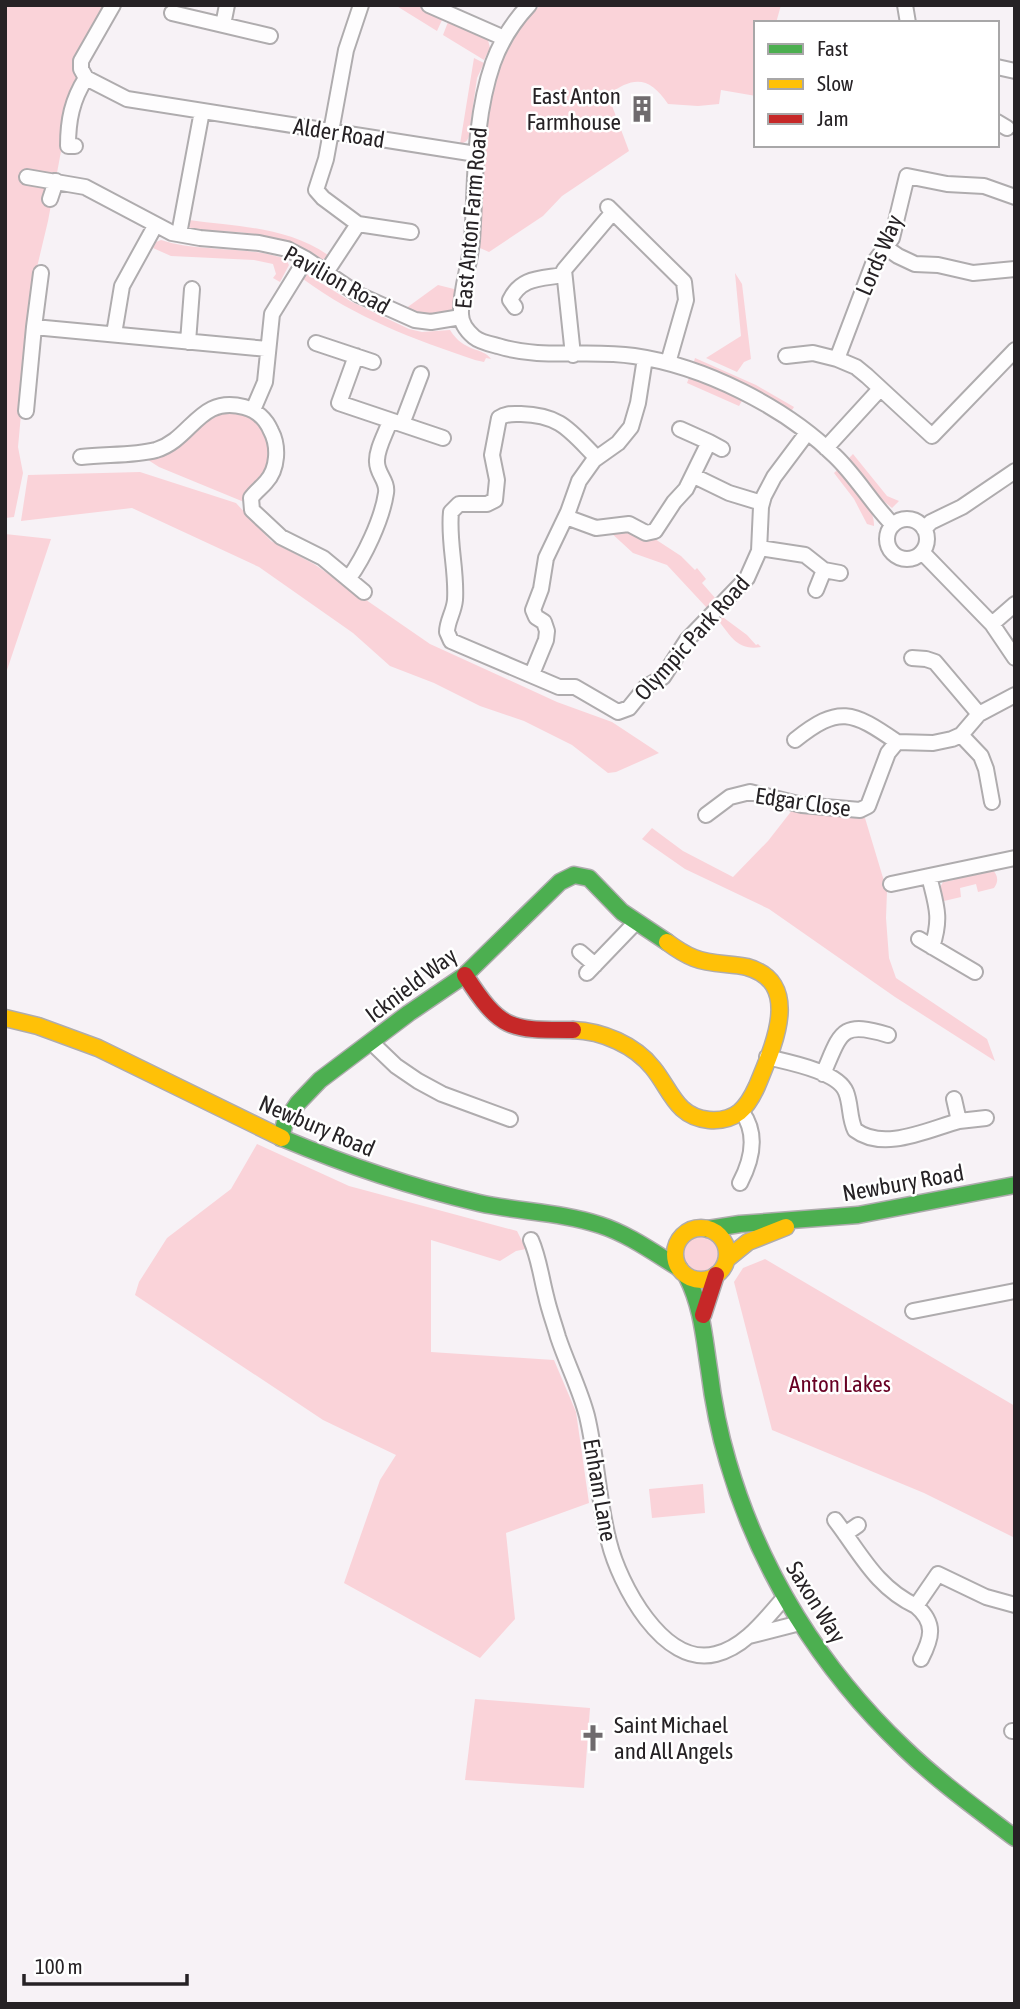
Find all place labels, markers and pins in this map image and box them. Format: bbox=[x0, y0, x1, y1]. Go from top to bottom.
place label: East Anton Farmhouse bbox=[527, 83, 621, 135]
building icon: East Anton Farmhouse bbox=[627, 94, 657, 124]
place label: Saint Michael and All Angels bbox=[614, 1712, 733, 1764]
church icon: Saint Michael and All Angels bbox=[578, 1723, 608, 1753]

